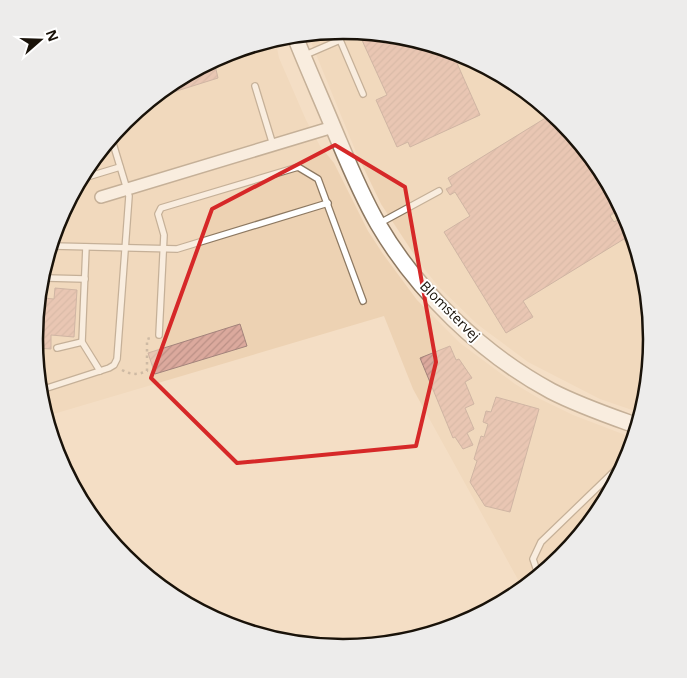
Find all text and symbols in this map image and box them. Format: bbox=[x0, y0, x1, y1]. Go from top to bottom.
north arrow bbox=[15, 15, 65, 65]
text: N bbox=[42, 27, 64, 44]
street label: Blomstervej bbox=[416, 276, 485, 345]

